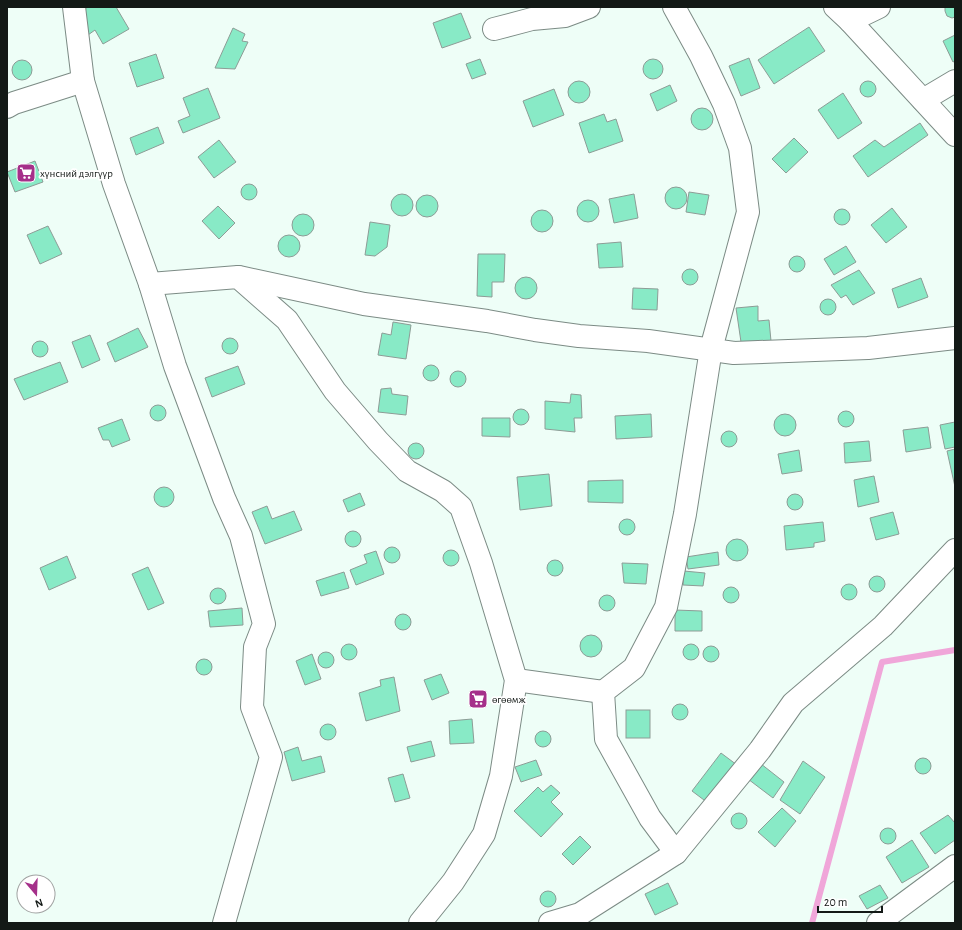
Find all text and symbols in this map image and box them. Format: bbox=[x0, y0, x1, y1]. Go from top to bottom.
supermarket icon: хүнсний дэлгүүр bbox=[15, 162, 37, 184]
place label: хүнсний дэлгүүр bbox=[40, 168, 113, 179]
supermarket icon: өгөөмж bbox=[467, 688, 489, 710]
place label: өгөөмж bbox=[492, 694, 526, 705]
north arrow bbox=[16, 874, 56, 914]
scale bar bbox=[818, 888, 882, 914]
text: 20 m bbox=[824, 896, 847, 908]
text: N bbox=[34, 897, 45, 909]

